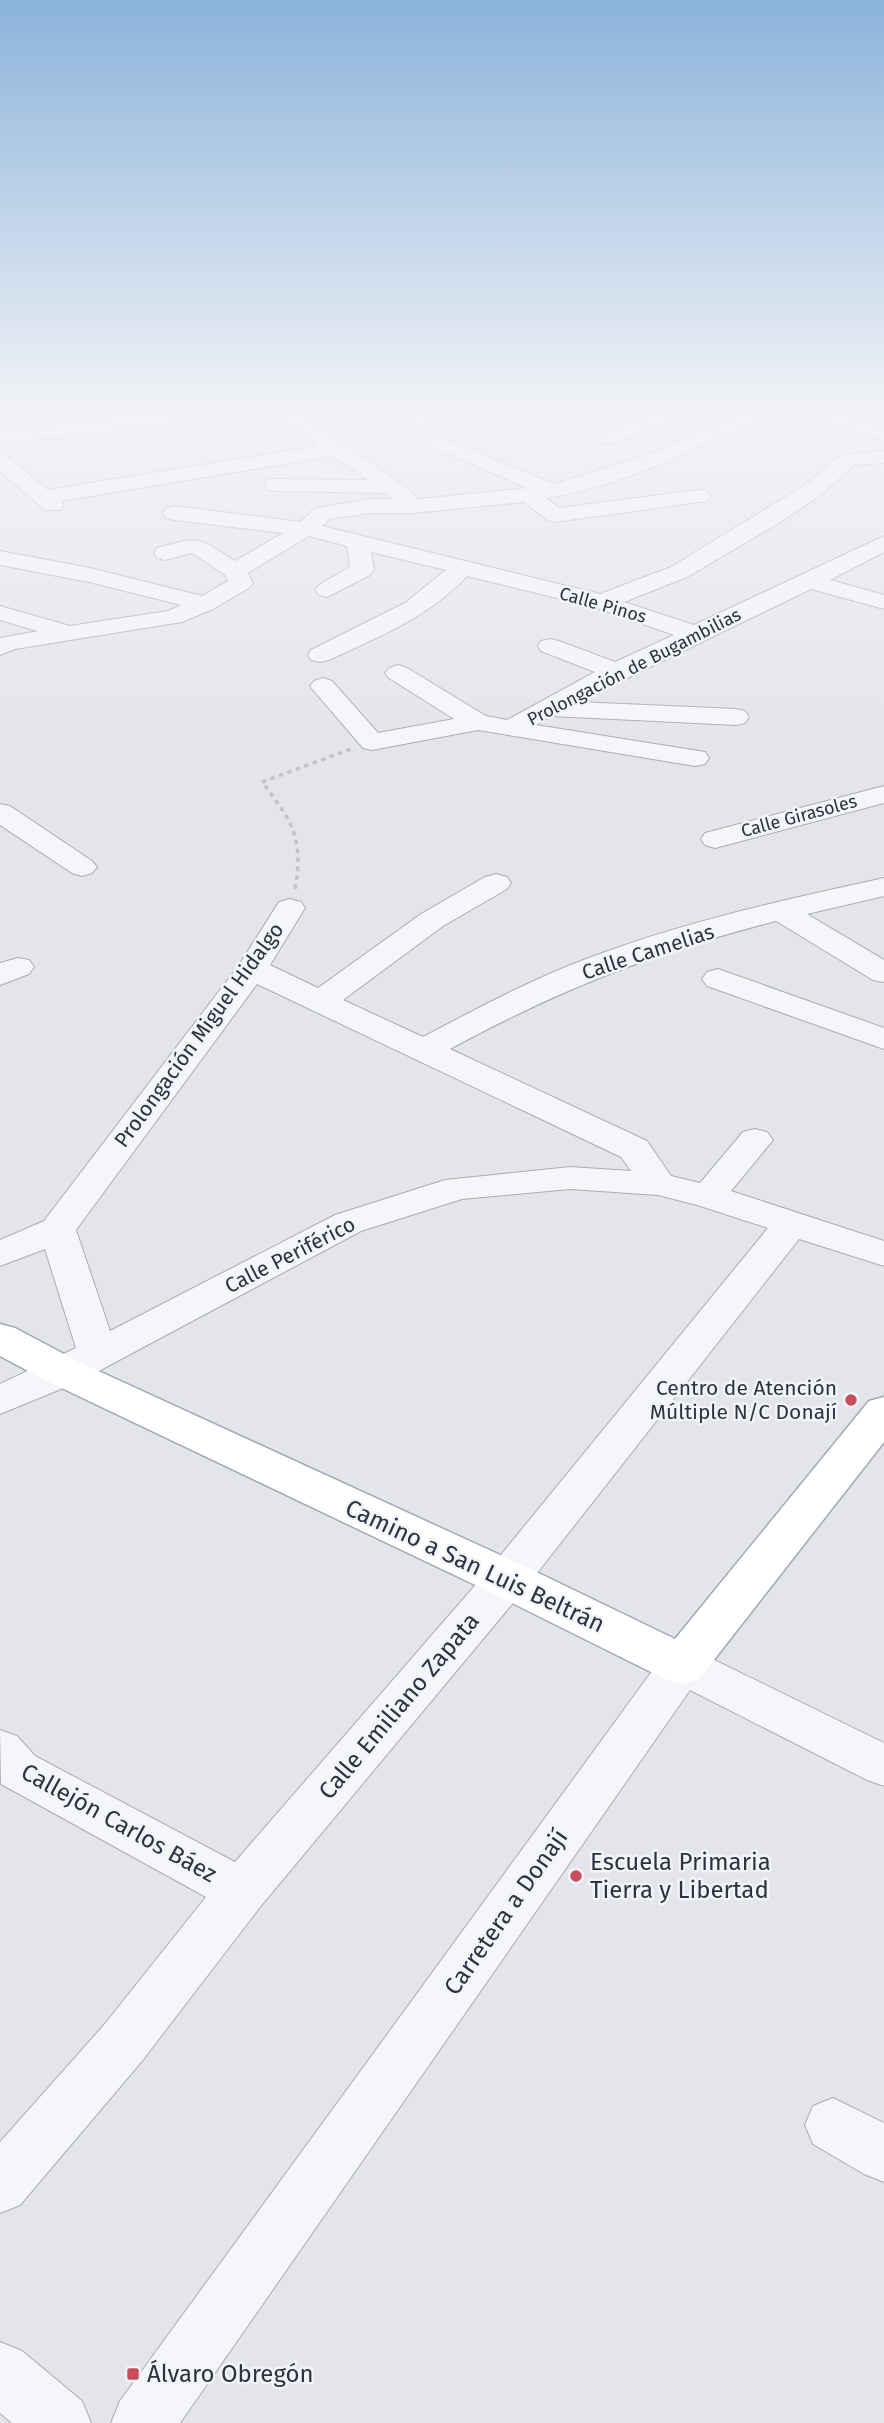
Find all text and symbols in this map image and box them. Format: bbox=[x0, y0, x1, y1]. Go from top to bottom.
street label: Calle Pinos bbox=[557, 582, 649, 628]
street label: Prolongación de Bugambilias bbox=[524, 603, 744, 731]
street label: Calle Girasoles bbox=[739, 790, 859, 842]
street label: Prolongación Miguel Hidalgo bbox=[109, 918, 289, 1152]
street label: Calle Camelias bbox=[579, 918, 718, 986]
street label: Calle Periférico bbox=[220, 1211, 360, 1299]
place label: Centro de Atención Múltiple N/C Donají bbox=[650, 1375, 837, 1425]
marker: Centro de Atención Múltiple N/C Donají bbox=[843, 1392, 859, 1408]
street label: Camino a San Luis Beltrán bbox=[341, 1494, 609, 1638]
street label: Calle Emiliano Zapata bbox=[313, 1607, 485, 1805]
street label: Callejón Carlos Báez bbox=[16, 1758, 222, 1888]
street label: Carretera a Donají bbox=[438, 1824, 574, 2000]
place label: Escuela Primaria Tierra y Libertad bbox=[590, 1848, 771, 1904]
marker: Escuela Primaria Tierra y Libertad bbox=[568, 1868, 584, 1884]
place label: Álvaro Obregón bbox=[147, 2359, 314, 2388]
marker: Álvaro Obregón bbox=[125, 2366, 141, 2382]

